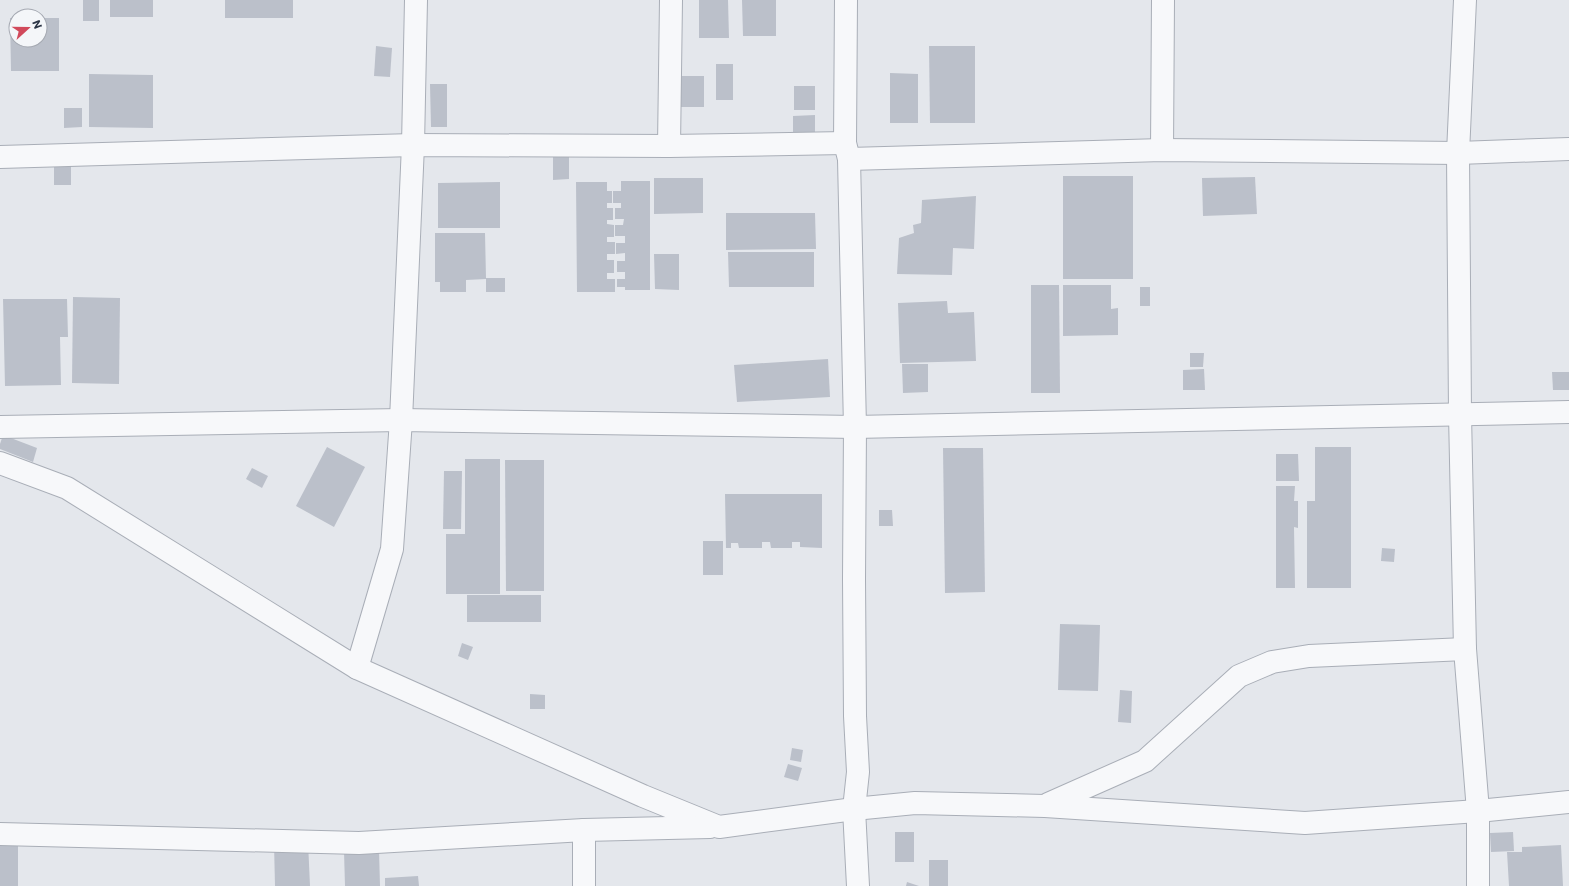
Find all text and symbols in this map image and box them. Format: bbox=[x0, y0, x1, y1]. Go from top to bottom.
north arrow bbox=[8, 8, 48, 48]
text: N bbox=[30, 18, 45, 30]

